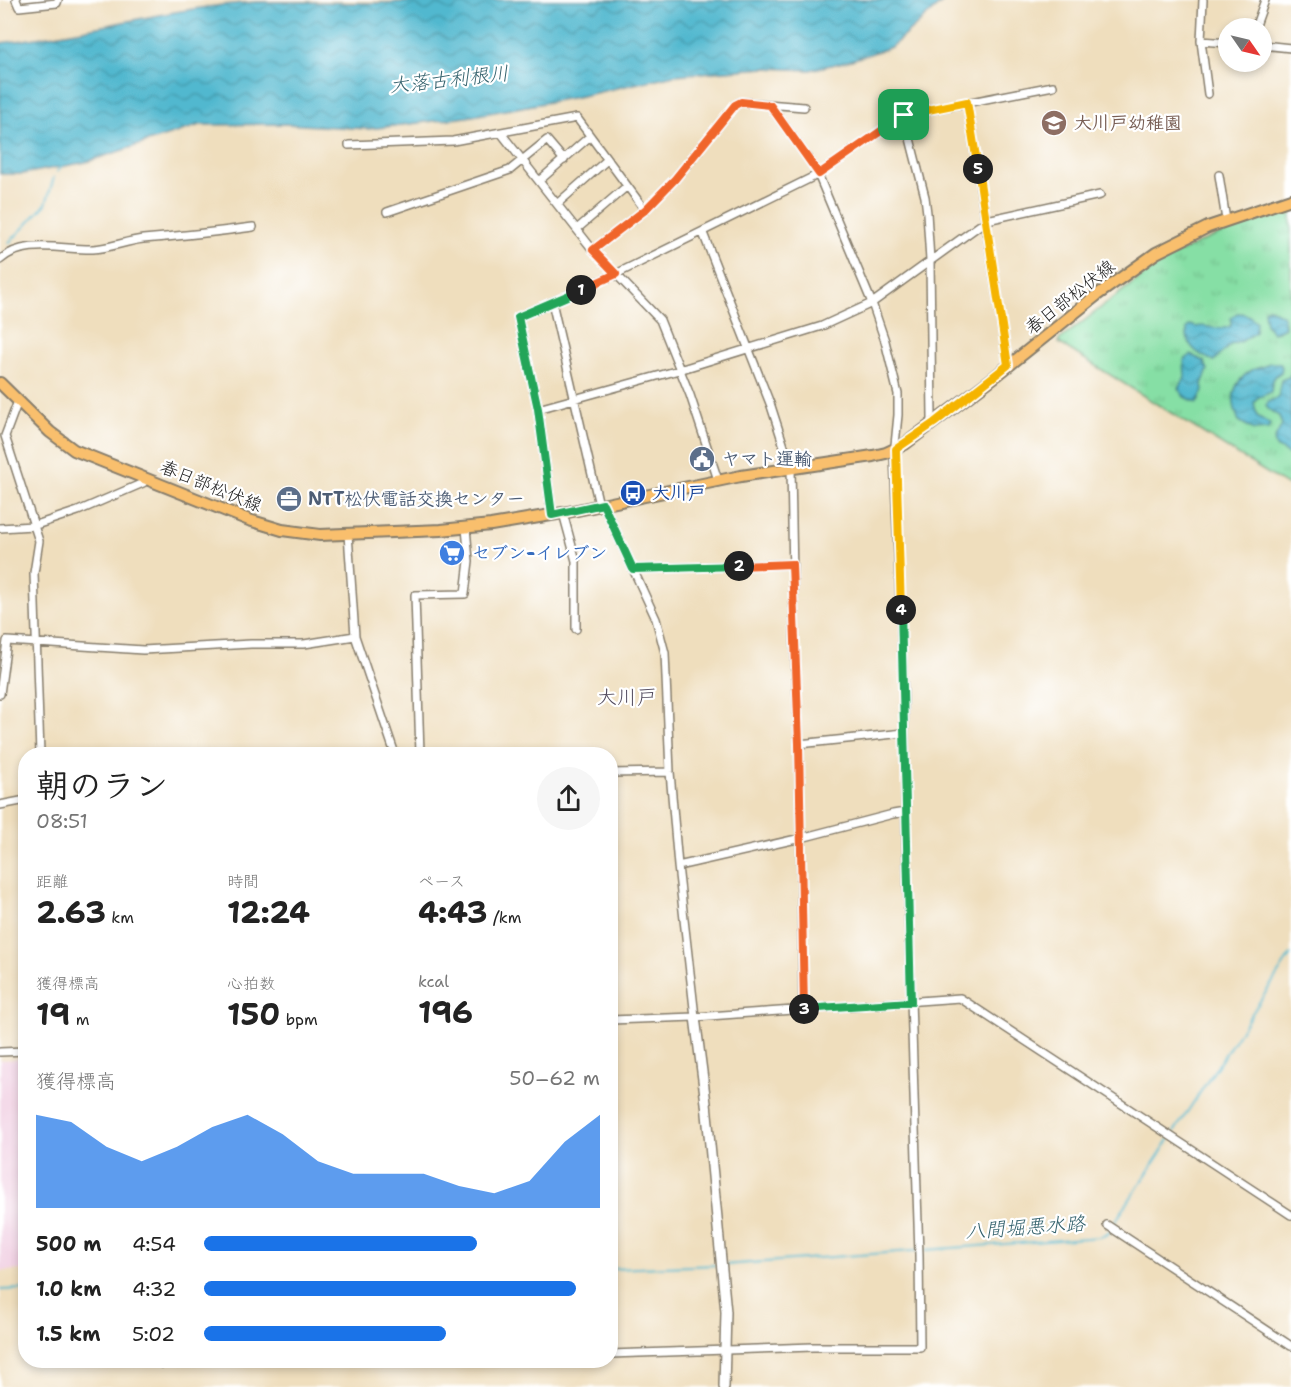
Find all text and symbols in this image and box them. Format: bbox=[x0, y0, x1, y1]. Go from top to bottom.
north arrow bbox=[1218, 18, 1272, 72]
map controls bbox=[1218, 18, 1272, 72]
water label: 大落古利根川 bbox=[388, 60, 510, 98]
pin bbox=[878, 89, 929, 140]
icon: arrive bbox=[887, 98, 920, 131]
school or university icon: 大川戸幼稚園 bbox=[1039, 108, 1069, 138]
place label: 大川戸幼稚園 bbox=[1074, 111, 1182, 135]
pin: 5 bbox=[963, 154, 993, 184]
text: 5 bbox=[973, 158, 983, 179]
street label: 春日部松伏線 bbox=[1020, 254, 1120, 340]
pin: 1 bbox=[566, 275, 596, 305]
text: 1 bbox=[577, 279, 585, 300]
public building icon: ヤマト運輸 bbox=[687, 444, 717, 474]
place label: ヤマト運輸 bbox=[722, 447, 812, 471]
street label: 春日部松伏線 bbox=[156, 455, 266, 517]
bus stop icon: 大川戸 bbox=[618, 478, 648, 508]
place label: 大川戸 bbox=[652, 481, 706, 505]
office icon: NTT松伏電話交換センター bbox=[274, 484, 304, 514]
place label: NTT松伏電話交換センター bbox=[308, 487, 525, 511]
supermarket icon: セブン-イレブン bbox=[437, 538, 467, 568]
place label: セブン-イレブン bbox=[472, 541, 607, 565]
pin: 2 bbox=[724, 551, 754, 581]
text: 2 bbox=[733, 555, 745, 576]
pin: 4 bbox=[886, 595, 916, 625]
text: 4 bbox=[895, 599, 907, 620]
district label: 大川戸 bbox=[597, 684, 657, 710]
text: 朝のラン bbox=[36, 763, 168, 808]
button: share bbox=[537, 767, 600, 830]
text: 08:51 bbox=[36, 808, 88, 834]
text: 距離 bbox=[36, 871, 68, 892]
text: 時間 bbox=[227, 871, 259, 892]
text: ペース bbox=[418, 871, 465, 892]
text: 2.63 bbox=[36, 892, 106, 933]
text: 12:24 bbox=[227, 892, 310, 933]
text: 4:43 bbox=[418, 892, 487, 933]
text: km bbox=[106, 907, 134, 928]
text: /km bbox=[487, 907, 522, 928]
text: kcal bbox=[418, 971, 449, 992]
text: 獲得標高 bbox=[36, 973, 100, 994]
text: 心拍数 bbox=[227, 973, 275, 994]
text: 196 bbox=[418, 992, 473, 1033]
text: 19 bbox=[36, 994, 70, 1035]
text: 150 bbox=[227, 994, 280, 1035]
pin: 3 bbox=[789, 994, 819, 1024]
text: 3 bbox=[798, 998, 810, 1019]
text: m bbox=[70, 1009, 89, 1030]
text: bpm bbox=[280, 1009, 318, 1030]
text: 50–62 m bbox=[509, 1065, 600, 1091]
text: 獲得標高 bbox=[36, 1068, 116, 1094]
water label: 八間堀悪水路 bbox=[964, 1210, 1087, 1244]
text: 500 m bbox=[36, 1231, 102, 1257]
text: 4:54 bbox=[132, 1231, 176, 1257]
text: 1.0 km bbox=[36, 1276, 101, 1302]
text: 4:32 bbox=[132, 1276, 176, 1302]
text: 1.5 km bbox=[36, 1321, 100, 1347]
text: 5:02 bbox=[132, 1321, 175, 1347]

